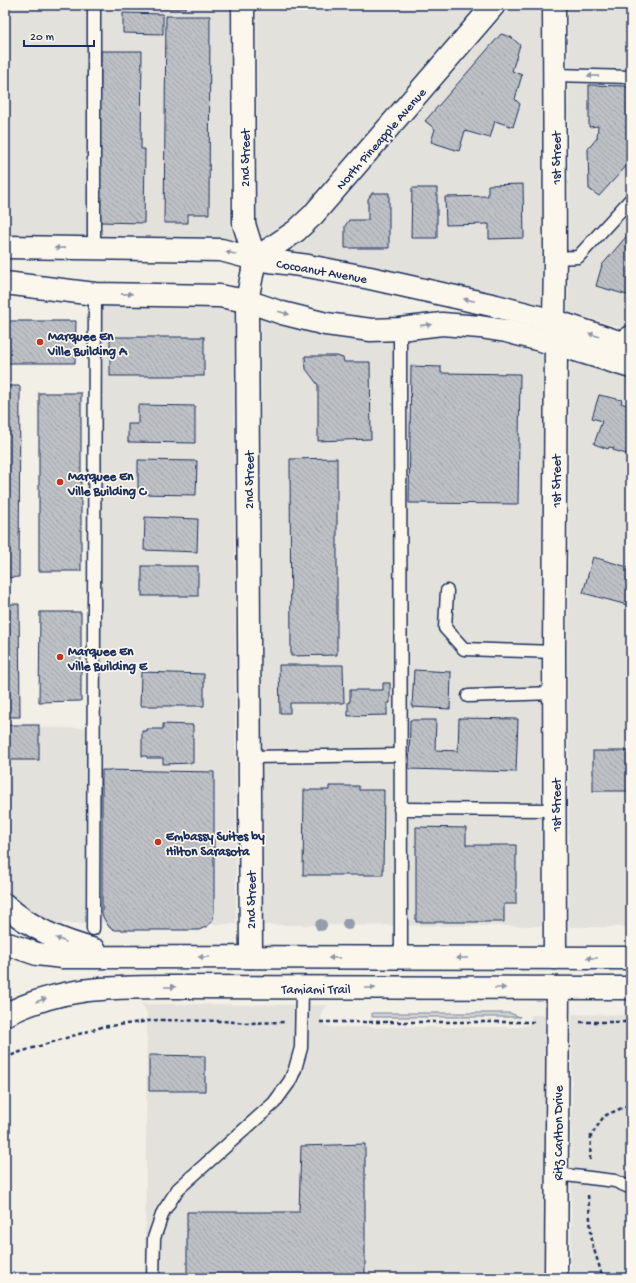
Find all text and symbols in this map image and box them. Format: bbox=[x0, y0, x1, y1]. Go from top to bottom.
scale bar bbox=[24, 22, 94, 48]
text: 20 m bbox=[30, 31, 55, 45]
one-way arrow bbox=[586, 73, 599, 79]
street label: North Pineapple Avenue bbox=[334, 86, 430, 194]
street label: 2nd Street bbox=[239, 127, 254, 187]
street label: 1st Street bbox=[550, 130, 565, 186]
one-way arrow bbox=[53, 245, 66, 251]
one-way arrow bbox=[225, 250, 237, 256]
street label: Cocoanut Avenue bbox=[275, 257, 368, 288]
one-way arrow bbox=[121, 291, 134, 297]
one-way arrow bbox=[462, 296, 475, 302]
one-way arrow bbox=[278, 311, 290, 317]
one-way arrow bbox=[420, 322, 432, 328]
place label: Marquee En Ville Building A bbox=[47, 330, 128, 360]
one-way arrow bbox=[587, 331, 599, 337]
marker: Marquee En Ville Building A bbox=[35, 337, 45, 347]
street label: 2nd Street bbox=[243, 449, 258, 509]
street label: 1st Street bbox=[550, 453, 565, 509]
place label: Marquee En Ville Building C bbox=[67, 470, 148, 500]
marker: Marquee En Ville Building C bbox=[55, 477, 65, 487]
place label: Marquee En Ville Building E bbox=[67, 645, 148, 675]
marker: Marquee En Ville Building E bbox=[55, 652, 65, 662]
street label: 1st Street bbox=[550, 777, 565, 833]
place label: Embassy Suites by Hilton Sarasota bbox=[166, 830, 265, 860]
marker: Embassy Suites by Hilton Sarasota bbox=[153, 837, 163, 847]
street label: 2nd Street bbox=[245, 869, 260, 929]
one-way arrow bbox=[55, 936, 67, 942]
one-way arrow bbox=[197, 954, 210, 960]
one-way arrow bbox=[327, 955, 340, 961]
one-way arrow bbox=[455, 955, 468, 961]
one-way arrow bbox=[585, 955, 598, 961]
street label: Tamiami Trail bbox=[280, 983, 351, 998]
one-way arrow bbox=[164, 984, 177, 990]
one-way arrow bbox=[364, 985, 377, 991]
one-way arrow bbox=[494, 985, 507, 991]
one-way arrow bbox=[35, 997, 47, 1003]
street label: Ritz Carlton Drive bbox=[552, 1085, 567, 1181]

